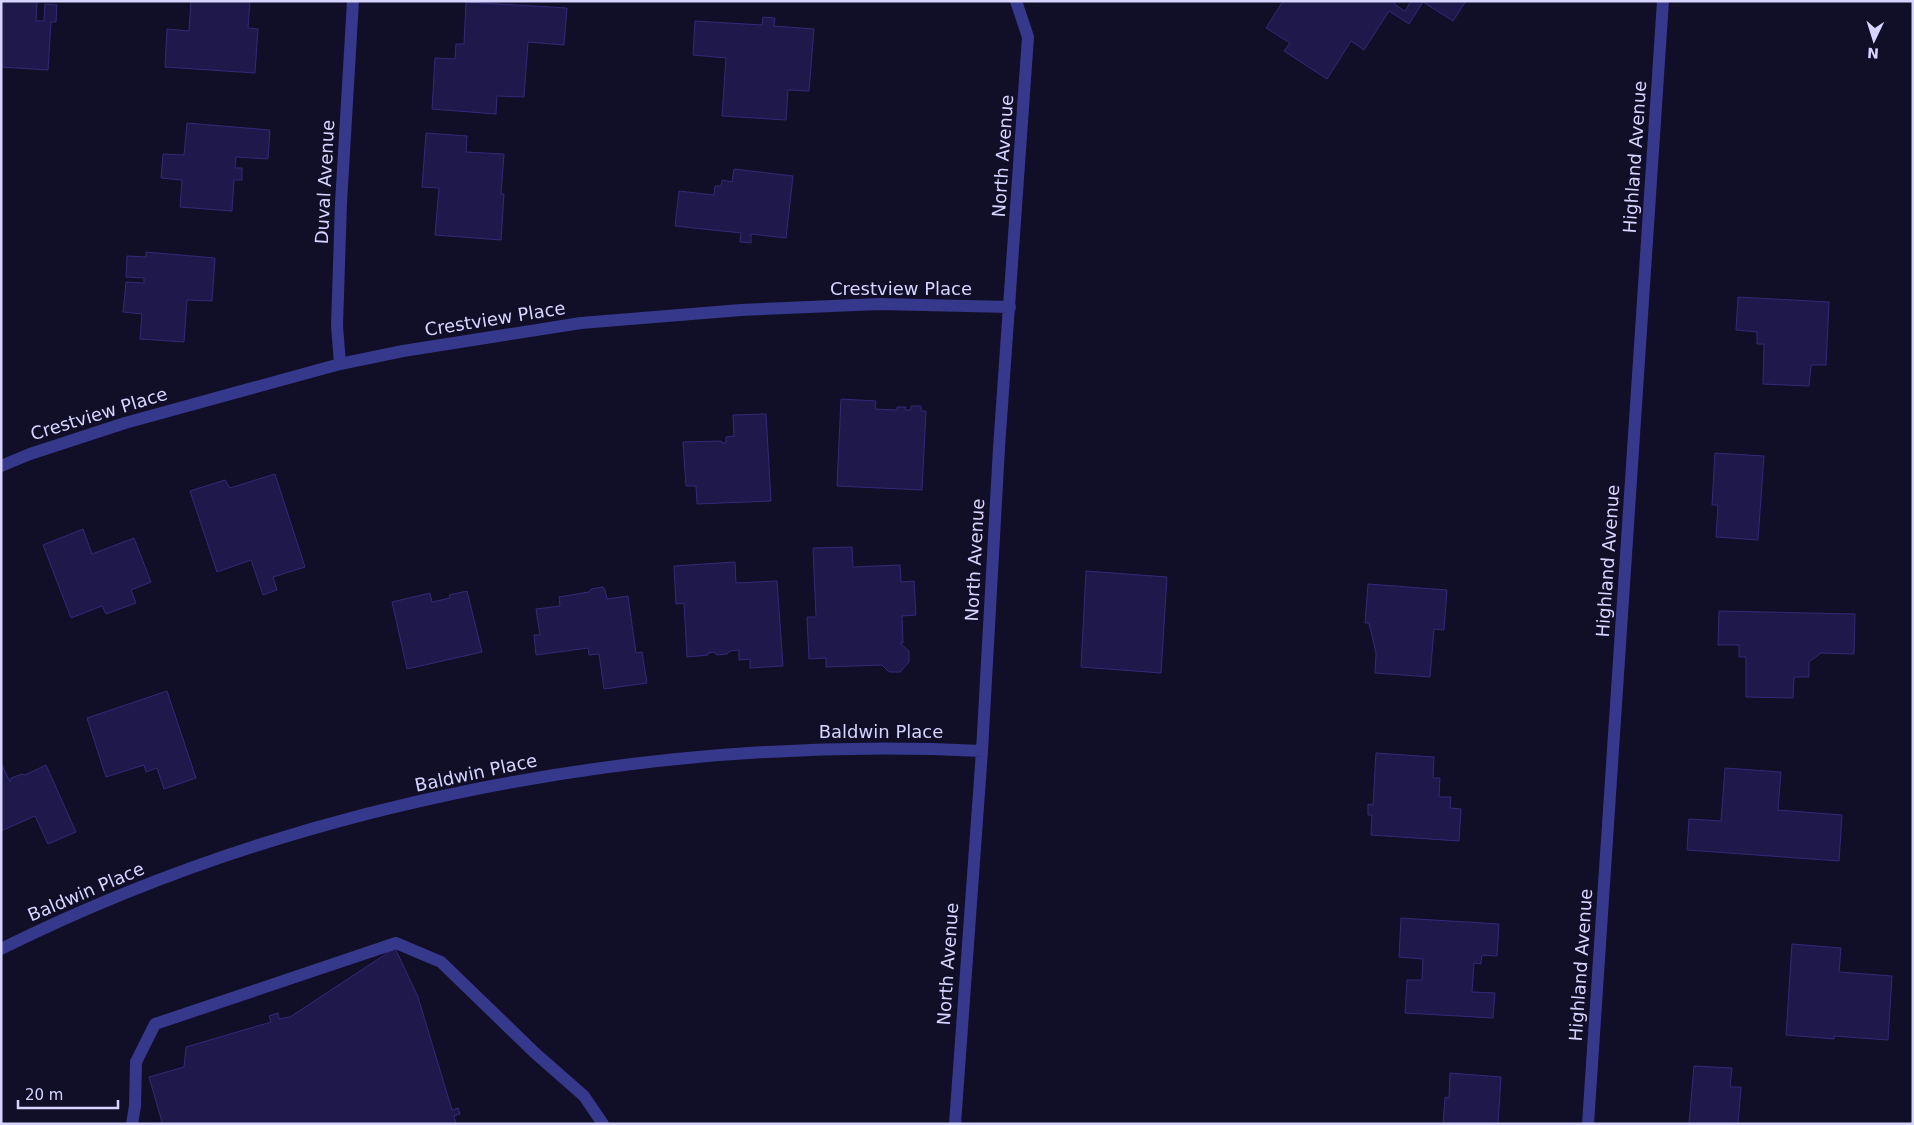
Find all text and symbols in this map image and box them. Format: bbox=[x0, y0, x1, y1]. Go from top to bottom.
north arrow bbox=[1849, 15, 1899, 65]
text: N bbox=[1867, 45, 1879, 61]
street label: Highland Avenue bbox=[1619, 80, 1650, 234]
street label: North Avenue bbox=[988, 94, 1017, 218]
street label: Duval Avenue bbox=[311, 119, 338, 245]
street label: Crestview Place bbox=[830, 278, 972, 299]
street label: Crestview Place bbox=[423, 297, 567, 340]
street label: Crestview Place bbox=[28, 383, 170, 444]
street label: Highland Avenue bbox=[1592, 484, 1623, 638]
street label: North Avenue bbox=[961, 498, 988, 622]
street label: Baldwin Place bbox=[819, 721, 943, 742]
street label: Baldwin Place bbox=[413, 749, 539, 796]
street label: Baldwin Place bbox=[24, 858, 147, 926]
street label: Highland Avenue bbox=[1565, 888, 1596, 1042]
street label: North Avenue bbox=[933, 902, 962, 1026]
scale bar bbox=[18, 1078, 118, 1110]
text: 20 m bbox=[25, 1086, 63, 1104]

